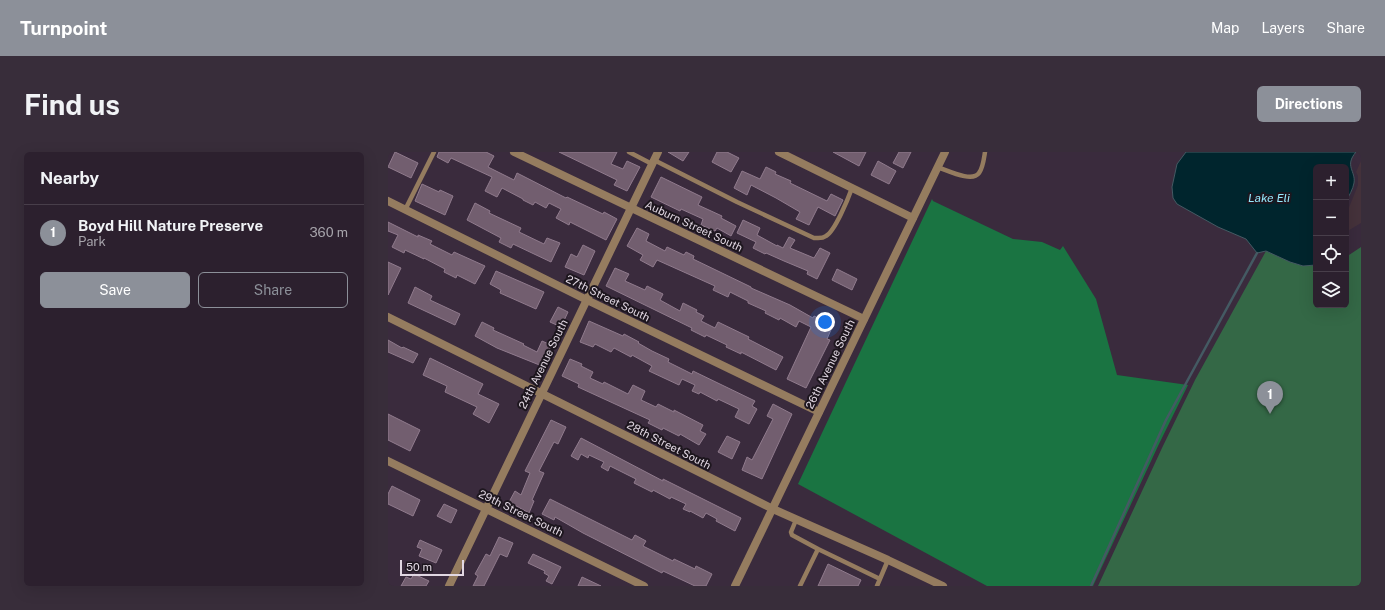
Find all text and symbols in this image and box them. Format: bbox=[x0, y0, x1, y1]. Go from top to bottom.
text: Turnpoint bbox=[20, 17, 107, 39]
text: Map bbox=[1211, 20, 1239, 36]
text: Layers bbox=[1261, 20, 1305, 36]
text: Share bbox=[1327, 20, 1365, 36]
button: Directions bbox=[1257, 86, 1361, 122]
text: Find us bbox=[24, 88, 120, 121]
map controls bbox=[1313, 164, 1349, 308]
button: + bbox=[1313, 164, 1349, 200]
text: Nearby bbox=[40, 168, 99, 188]
water label: Lake Eli bbox=[1248, 191, 1290, 205]
street label: Auburn Street South bbox=[643, 198, 745, 254]
button: − bbox=[1313, 200, 1349, 236]
text: Boyd Hill Nature Preserve bbox=[78, 217, 263, 234]
text: 1 bbox=[50, 225, 56, 240]
text: 360 m bbox=[310, 225, 348, 240]
text: Park bbox=[78, 234, 106, 249]
button: locate bbox=[1313, 236, 1349, 272]
button: Save bbox=[40, 272, 190, 308]
button: Share bbox=[198, 272, 348, 308]
street label: 27th Street South bbox=[564, 272, 652, 324]
button: layers bbox=[1313, 272, 1349, 308]
your location bbox=[815, 312, 835, 332]
street label: 24th Avenue South bbox=[516, 317, 570, 411]
street label: 26th Avenue South bbox=[803, 317, 857, 411]
pin: 1 bbox=[1257, 381, 1283, 414]
street label: 28th Street South bbox=[625, 419, 713, 471]
street label: 29th Street South bbox=[477, 487, 565, 539]
scale bar bbox=[400, 558, 464, 577]
text: 50 m bbox=[406, 561, 432, 573]

